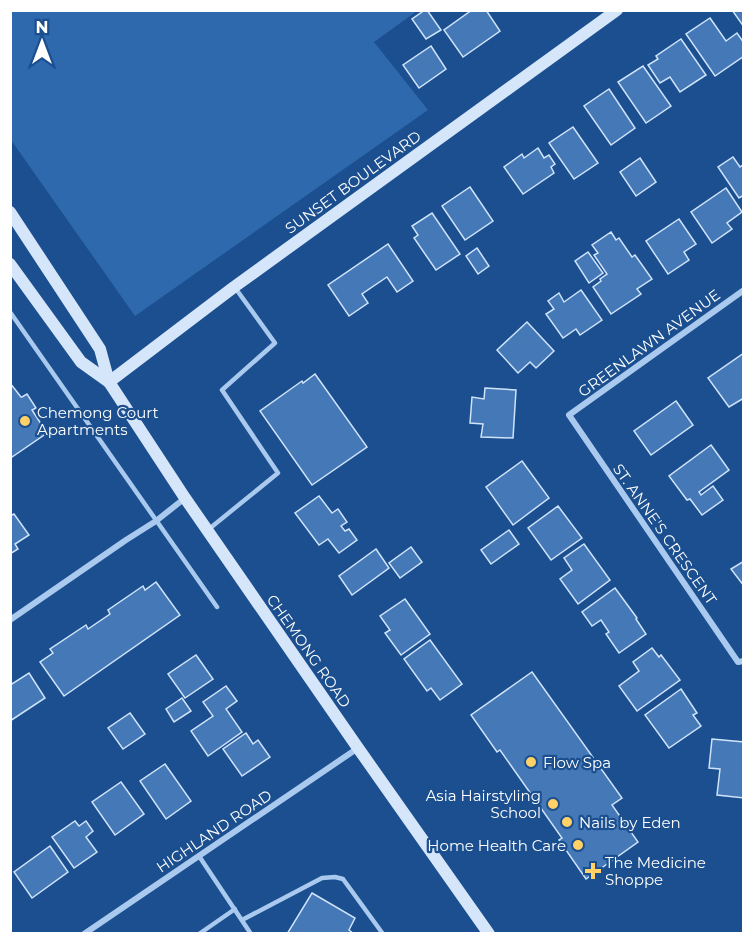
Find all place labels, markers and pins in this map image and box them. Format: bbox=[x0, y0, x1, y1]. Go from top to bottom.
place label: Chemong Court Apartments bbox=[37, 403, 159, 439]
marker: Chemong Court Apartments bbox=[18, 414, 32, 428]
place label: Flow Spa bbox=[543, 753, 611, 772]
marker: Flow Spa bbox=[524, 755, 538, 769]
place label: Asia Hairstyling School bbox=[426, 786, 541, 822]
marker: Asia Hairstyling School bbox=[546, 797, 560, 811]
place label: Nails by Eden bbox=[579, 813, 681, 832]
marker: Nails by Eden bbox=[560, 815, 574, 829]
place label: Home Health Care bbox=[427, 836, 566, 855]
marker: Home Health Care bbox=[571, 838, 585, 852]
place label: The Medicine Shoppe bbox=[605, 853, 706, 889]
marker: The Medicine Shoppe bbox=[586, 864, 600, 878]

